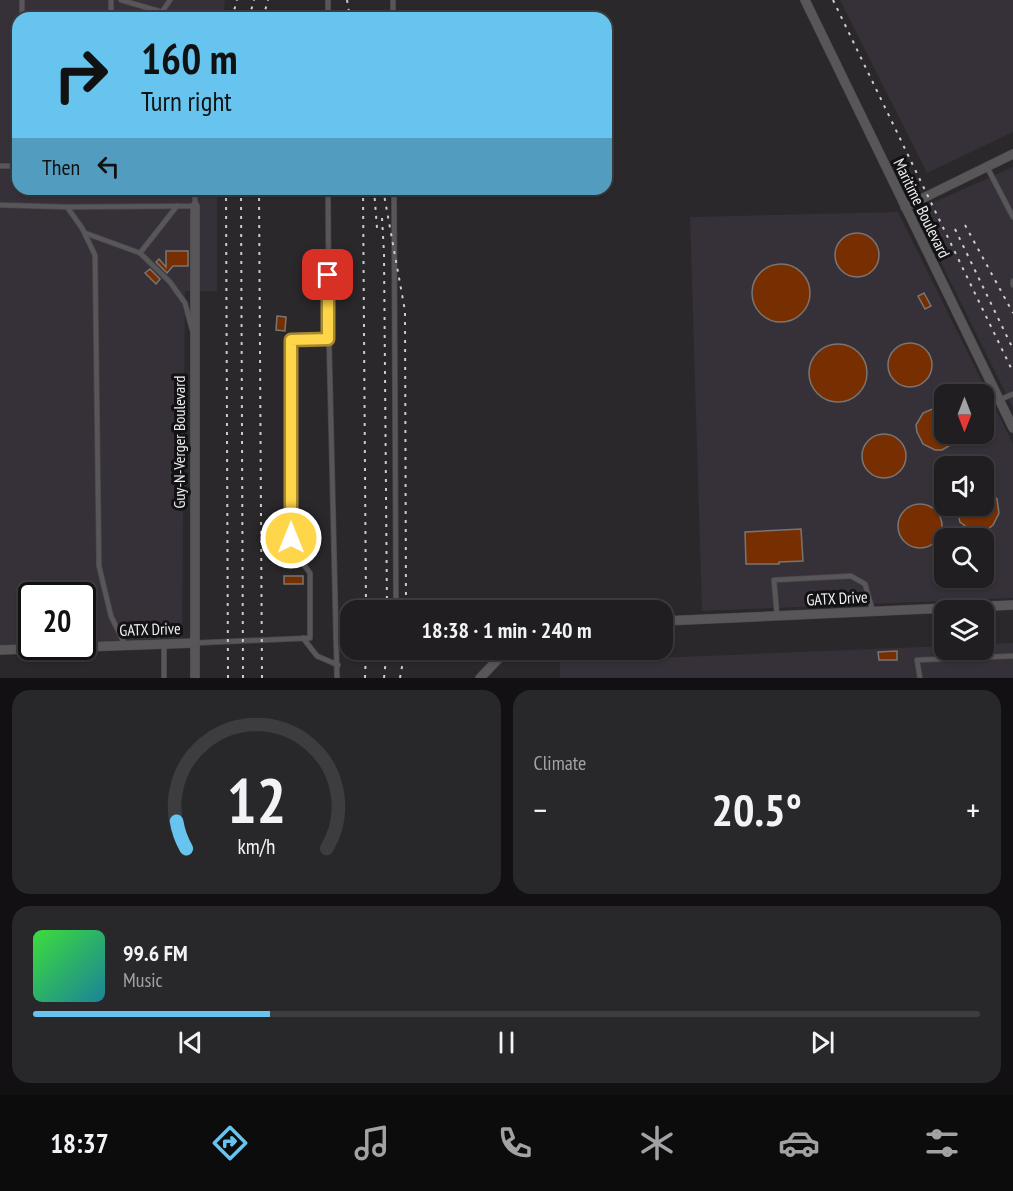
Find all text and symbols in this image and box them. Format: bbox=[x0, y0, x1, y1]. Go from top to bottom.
text: 160 m bbox=[141, 31, 238, 86]
icon: right bbox=[42, 36, 120, 114]
text: Turn right bbox=[141, 84, 232, 118]
icon: left bbox=[92, 150, 125, 183]
text: Then bbox=[42, 153, 80, 181]
street label: Maritime Boulevard bbox=[889, 155, 955, 261]
pin bbox=[302, 249, 353, 300]
icon: arrive bbox=[311, 258, 344, 291]
street label: Guy-N-Verger Boulevard bbox=[169, 375, 189, 508]
north arrow bbox=[934, 384, 994, 444]
map controls bbox=[934, 384, 994, 660]
button: sound bbox=[934, 456, 994, 516]
position arrow bbox=[259, 506, 323, 570]
button: search bbox=[934, 528, 994, 588]
speed limit sign: 20 bbox=[18, 582, 96, 660]
street label: GATX Drive bbox=[806, 586, 868, 610]
button: layers bbox=[934, 600, 994, 660]
text: 18:38 · 1 min · 240 m bbox=[421, 616, 592, 644]
street label: GATX Drive bbox=[119, 618, 181, 640]
text: Climate bbox=[534, 750, 586, 776]
text: 12 bbox=[226, 759, 286, 840]
text: 20.5° bbox=[712, 780, 802, 838]
text: − bbox=[534, 788, 547, 831]
text: + bbox=[966, 788, 980, 831]
text: km/h bbox=[237, 832, 275, 860]
text: 99.6 FM bbox=[123, 939, 188, 967]
text: Music bbox=[123, 967, 163, 993]
icon: previous bbox=[174, 1026, 207, 1059]
icon: pause bbox=[490, 1026, 523, 1059]
icon: next bbox=[806, 1026, 839, 1059]
icon: directions bbox=[209, 1122, 251, 1164]
icon: music bbox=[351, 1122, 393, 1164]
icon: phone bbox=[494, 1122, 536, 1164]
icon: climate bbox=[636, 1122, 678, 1164]
icon: car bbox=[778, 1122, 820, 1164]
icon: filters bbox=[921, 1122, 963, 1164]
text: 18:37 bbox=[50, 1126, 109, 1160]

